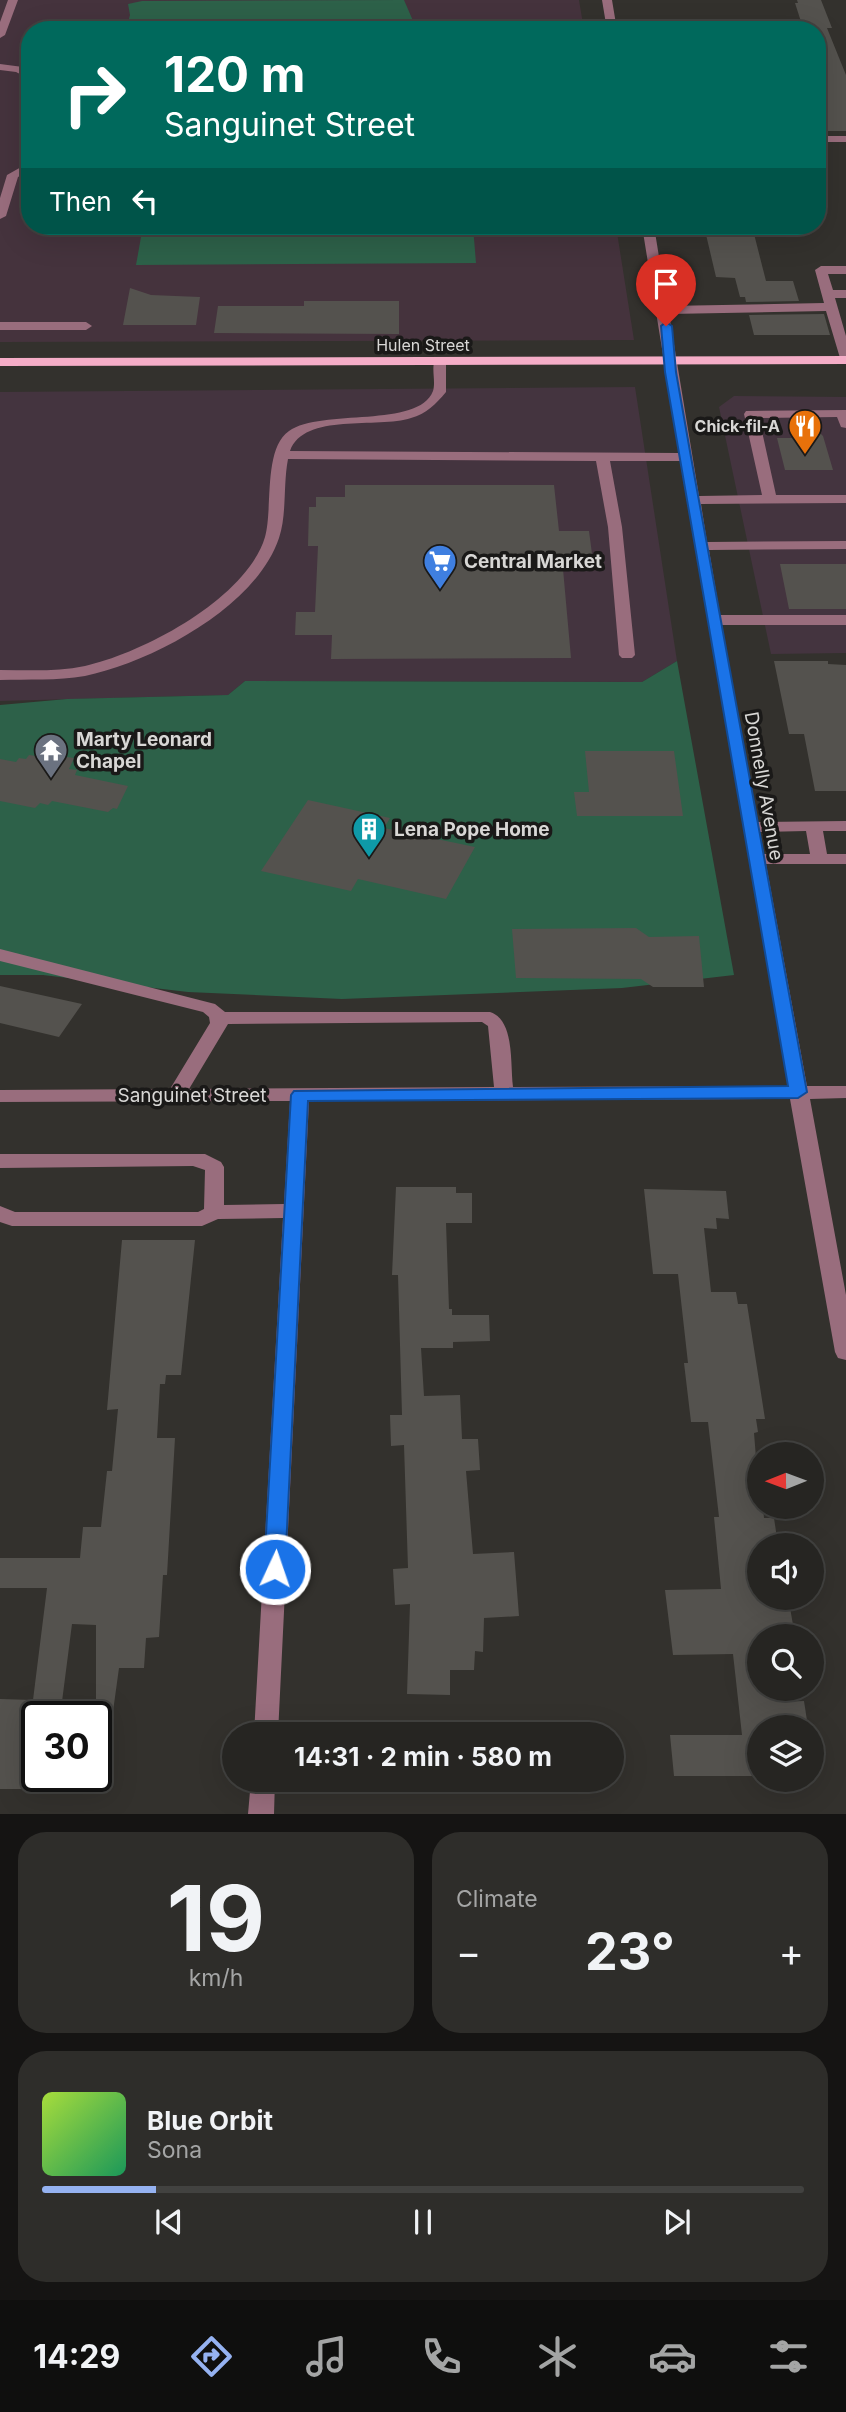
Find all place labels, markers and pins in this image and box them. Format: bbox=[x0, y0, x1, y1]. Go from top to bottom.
pin bbox=[636, 254, 696, 326]
restaurant icon: Chick-fil-A bbox=[786, 407, 824, 456]
place label: Chick-fil-A bbox=[695, 416, 780, 436]
supermarket icon: Central Market bbox=[421, 542, 459, 591]
place label: Central Market bbox=[464, 550, 602, 573]
place label: Marty Leonard Chapel bbox=[76, 728, 212, 773]
temple icon: Marty Leonard Chapel bbox=[32, 731, 70, 780]
building icon: Lena Pope Home bbox=[350, 810, 388, 859]
place label: Lena Pope Home bbox=[394, 818, 550, 841]

